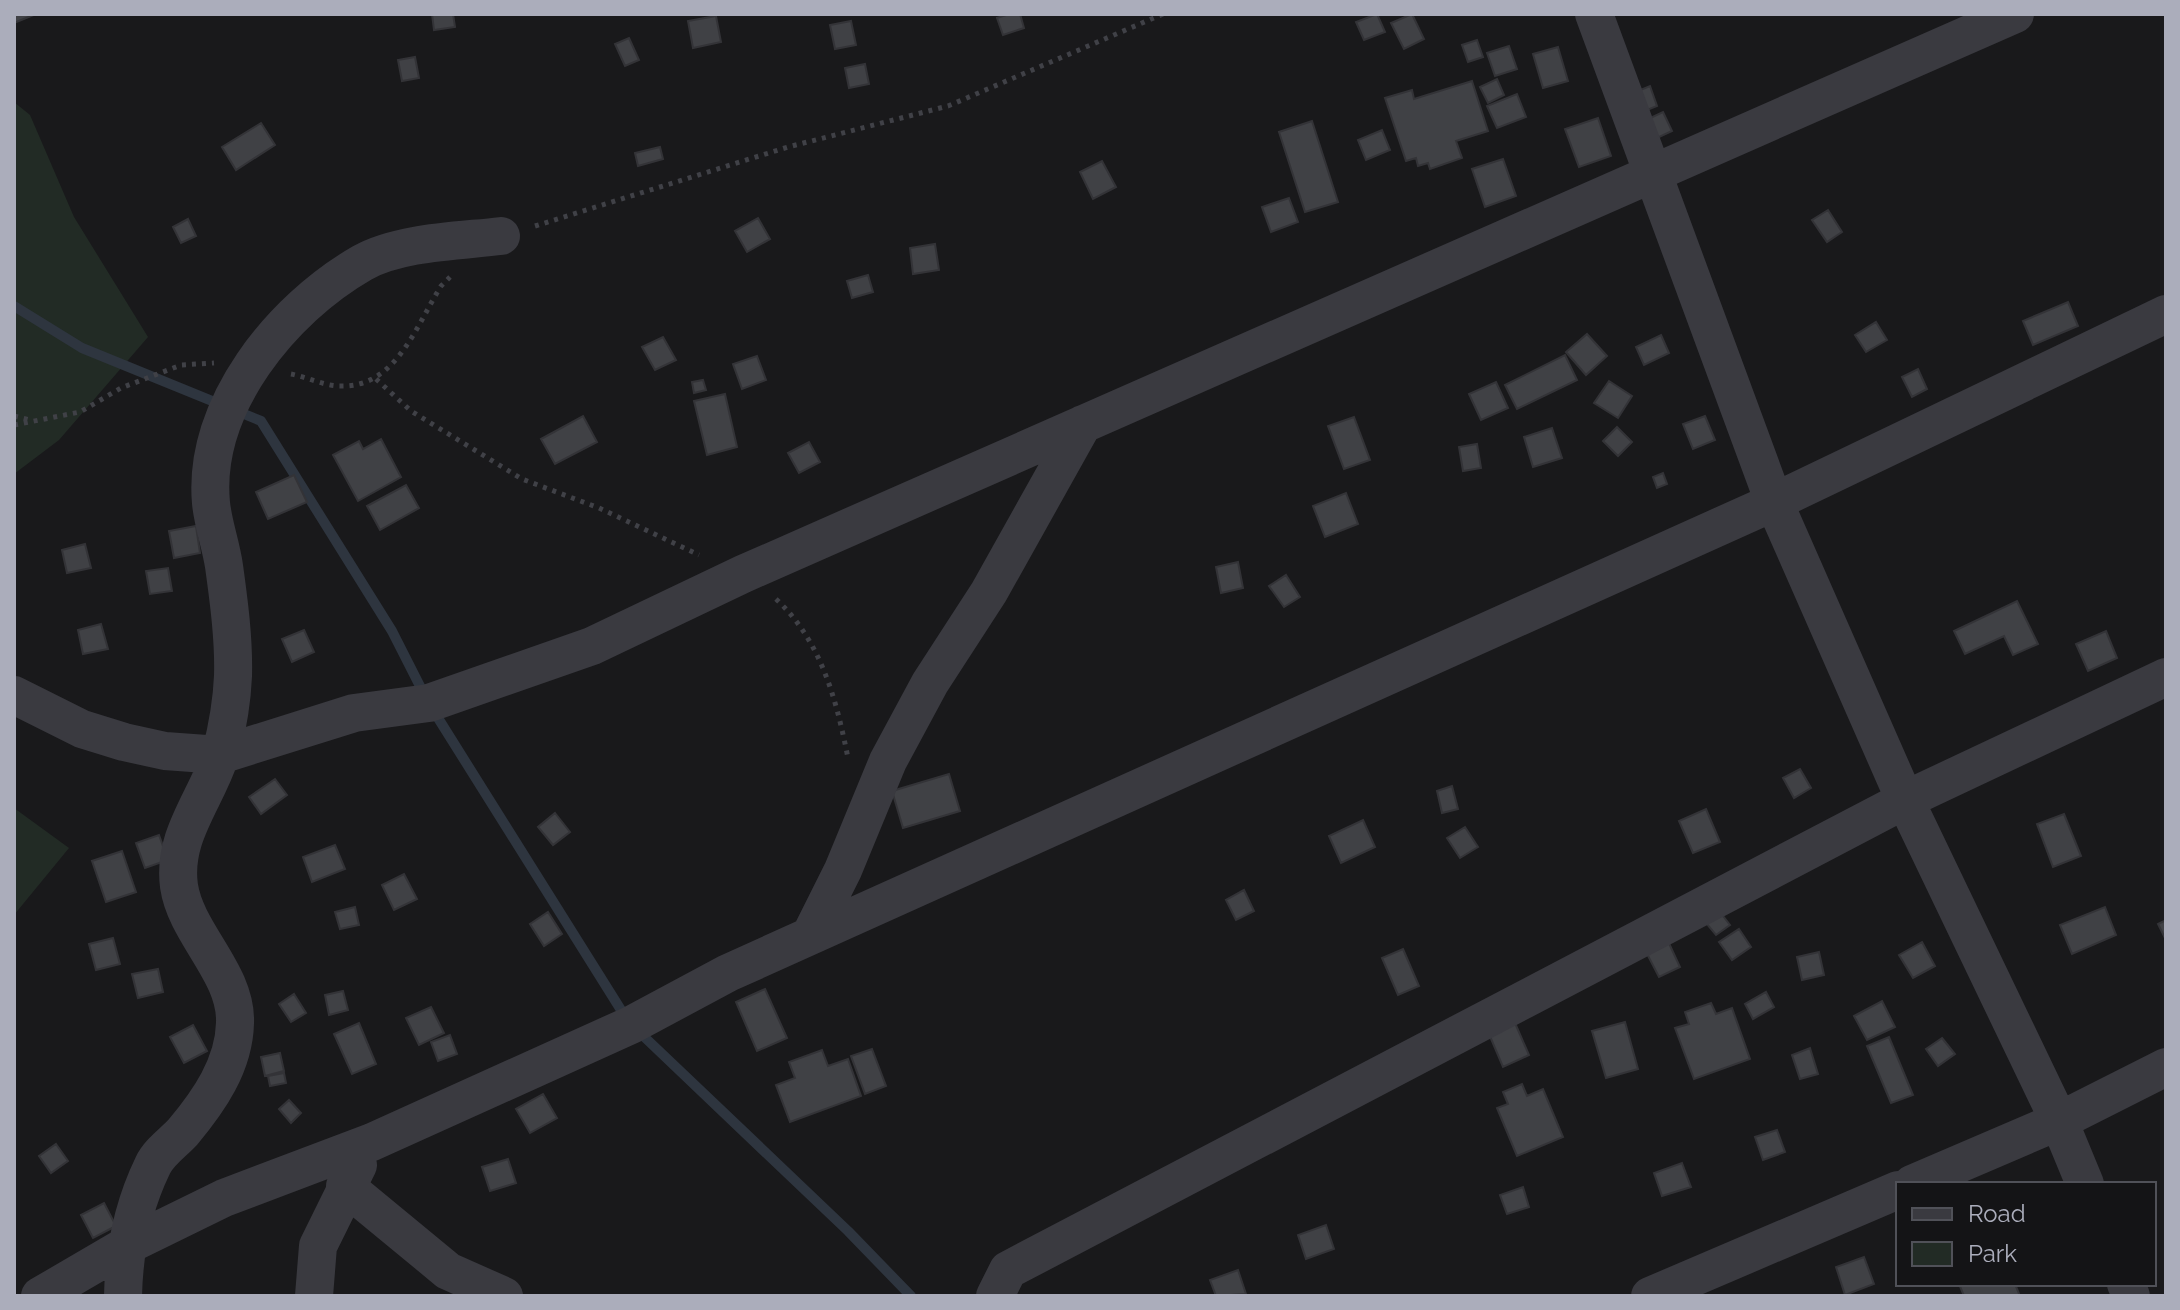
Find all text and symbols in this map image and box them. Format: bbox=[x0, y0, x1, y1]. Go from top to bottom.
legend bbox=[1896, 1182, 2156, 1286]
text: Road bbox=[1968, 1199, 2026, 1228]
text: Park bbox=[1968, 1239, 2017, 1268]

